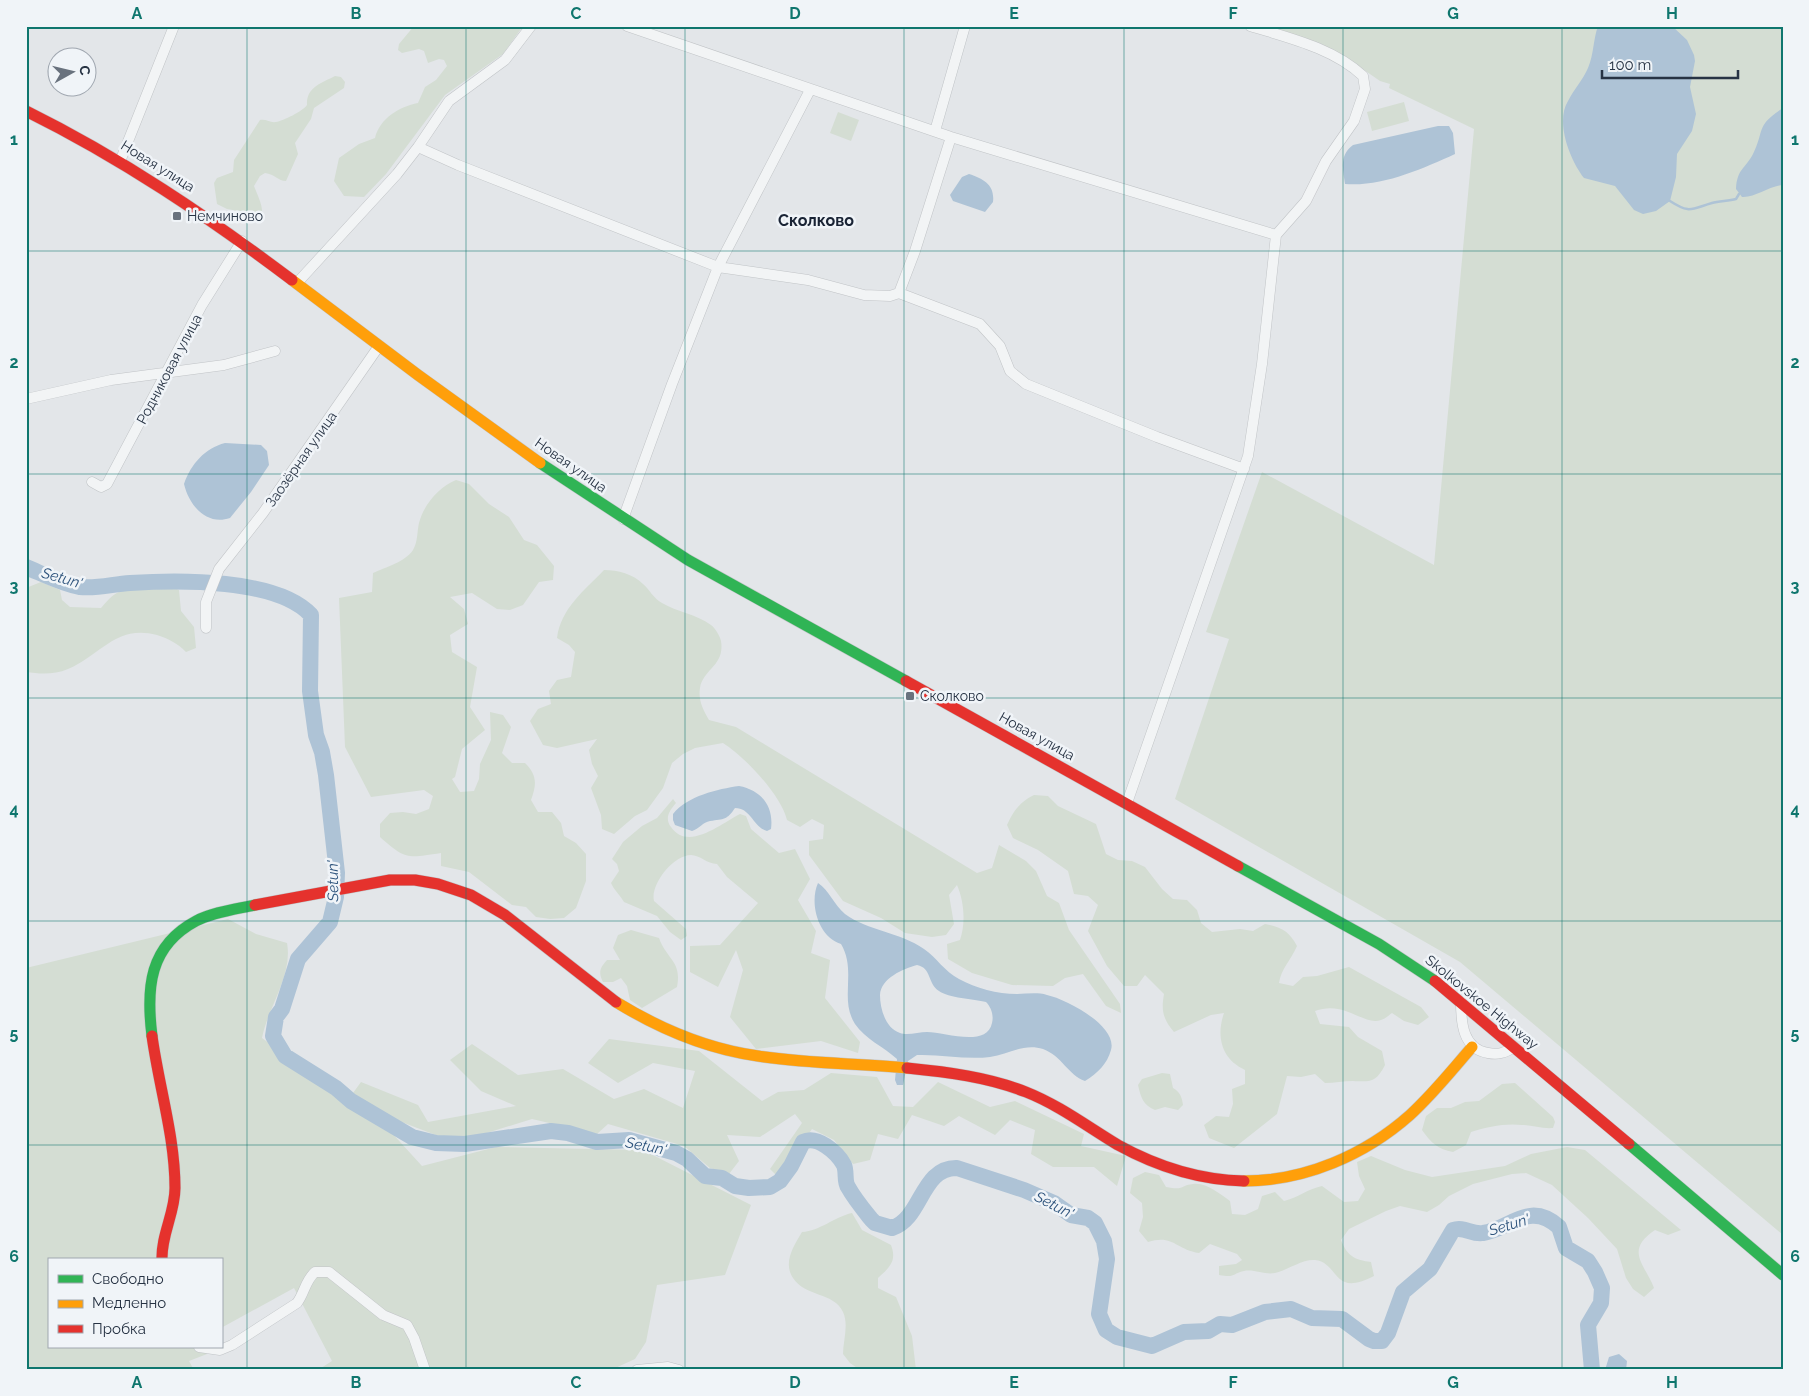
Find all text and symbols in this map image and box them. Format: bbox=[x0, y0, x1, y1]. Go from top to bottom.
text: A bbox=[132, 4, 143, 23]
text: B bbox=[351, 4, 362, 23]
text: C bbox=[571, 4, 582, 23]
text: D bbox=[789, 4, 801, 23]
text: E bbox=[1009, 4, 1019, 23]
text: F bbox=[1228, 4, 1238, 23]
text: G bbox=[1447, 4, 1459, 23]
text: H bbox=[1666, 4, 1678, 23]
north arrow bbox=[48, 48, 98, 98]
scale bar bbox=[1602, 48, 1738, 80]
text: 100 m bbox=[1609, 56, 1651, 74]
text: С bbox=[76, 64, 94, 76]
text: 1 bbox=[10, 130, 18, 149]
text: 1 bbox=[1791, 130, 1799, 149]
street label: Новая улица bbox=[118, 137, 198, 195]
place label: Немчиново bbox=[187, 208, 263, 224]
marker: Немчиново bbox=[171, 210, 183, 222]
district label: Сколково bbox=[778, 211, 854, 230]
street label: Родниковая улица bbox=[133, 311, 205, 427]
text: 2 bbox=[9, 353, 19, 372]
text: 2 bbox=[1790, 353, 1800, 372]
street label: Заозёрная улица bbox=[262, 408, 340, 510]
street label: Новая улица bbox=[532, 434, 610, 496]
water label: Setun' bbox=[39, 563, 85, 593]
text: 3 bbox=[10, 577, 19, 596]
text: 3 bbox=[1791, 577, 1800, 596]
place label: Сколково bbox=[920, 688, 984, 704]
marker: Сколково bbox=[904, 690, 916, 702]
street label: Новая улица bbox=[997, 709, 1077, 763]
text: 4 bbox=[9, 800, 19, 819]
text: 4 bbox=[1790, 800, 1800, 819]
water label: Setun' bbox=[324, 859, 342, 903]
street label: Skolkovskoe Highway bbox=[1422, 952, 1542, 1053]
text: 5 bbox=[10, 1024, 19, 1043]
text: 5 bbox=[1791, 1024, 1800, 1043]
water label: Setun' bbox=[623, 1133, 669, 1159]
water label: Setun' bbox=[1031, 1187, 1077, 1223]
water label: Setun' bbox=[1486, 1210, 1532, 1240]
text: 6 bbox=[9, 1247, 19, 1266]
text: 6 bbox=[1790, 1247, 1800, 1266]
legend bbox=[48, 1258, 222, 1348]
text: Свободно bbox=[92, 1270, 164, 1288]
text: Медленно bbox=[92, 1294, 166, 1312]
text: Пробка bbox=[92, 1320, 146, 1338]
text: A bbox=[132, 1373, 143, 1392]
text: B bbox=[351, 1373, 362, 1392]
text: C bbox=[571, 1373, 582, 1392]
text: D bbox=[789, 1373, 801, 1392]
text: E bbox=[1009, 1373, 1019, 1392]
text: F bbox=[1228, 1373, 1238, 1392]
text: G bbox=[1447, 1373, 1459, 1392]
text: H bbox=[1666, 1373, 1678, 1392]

